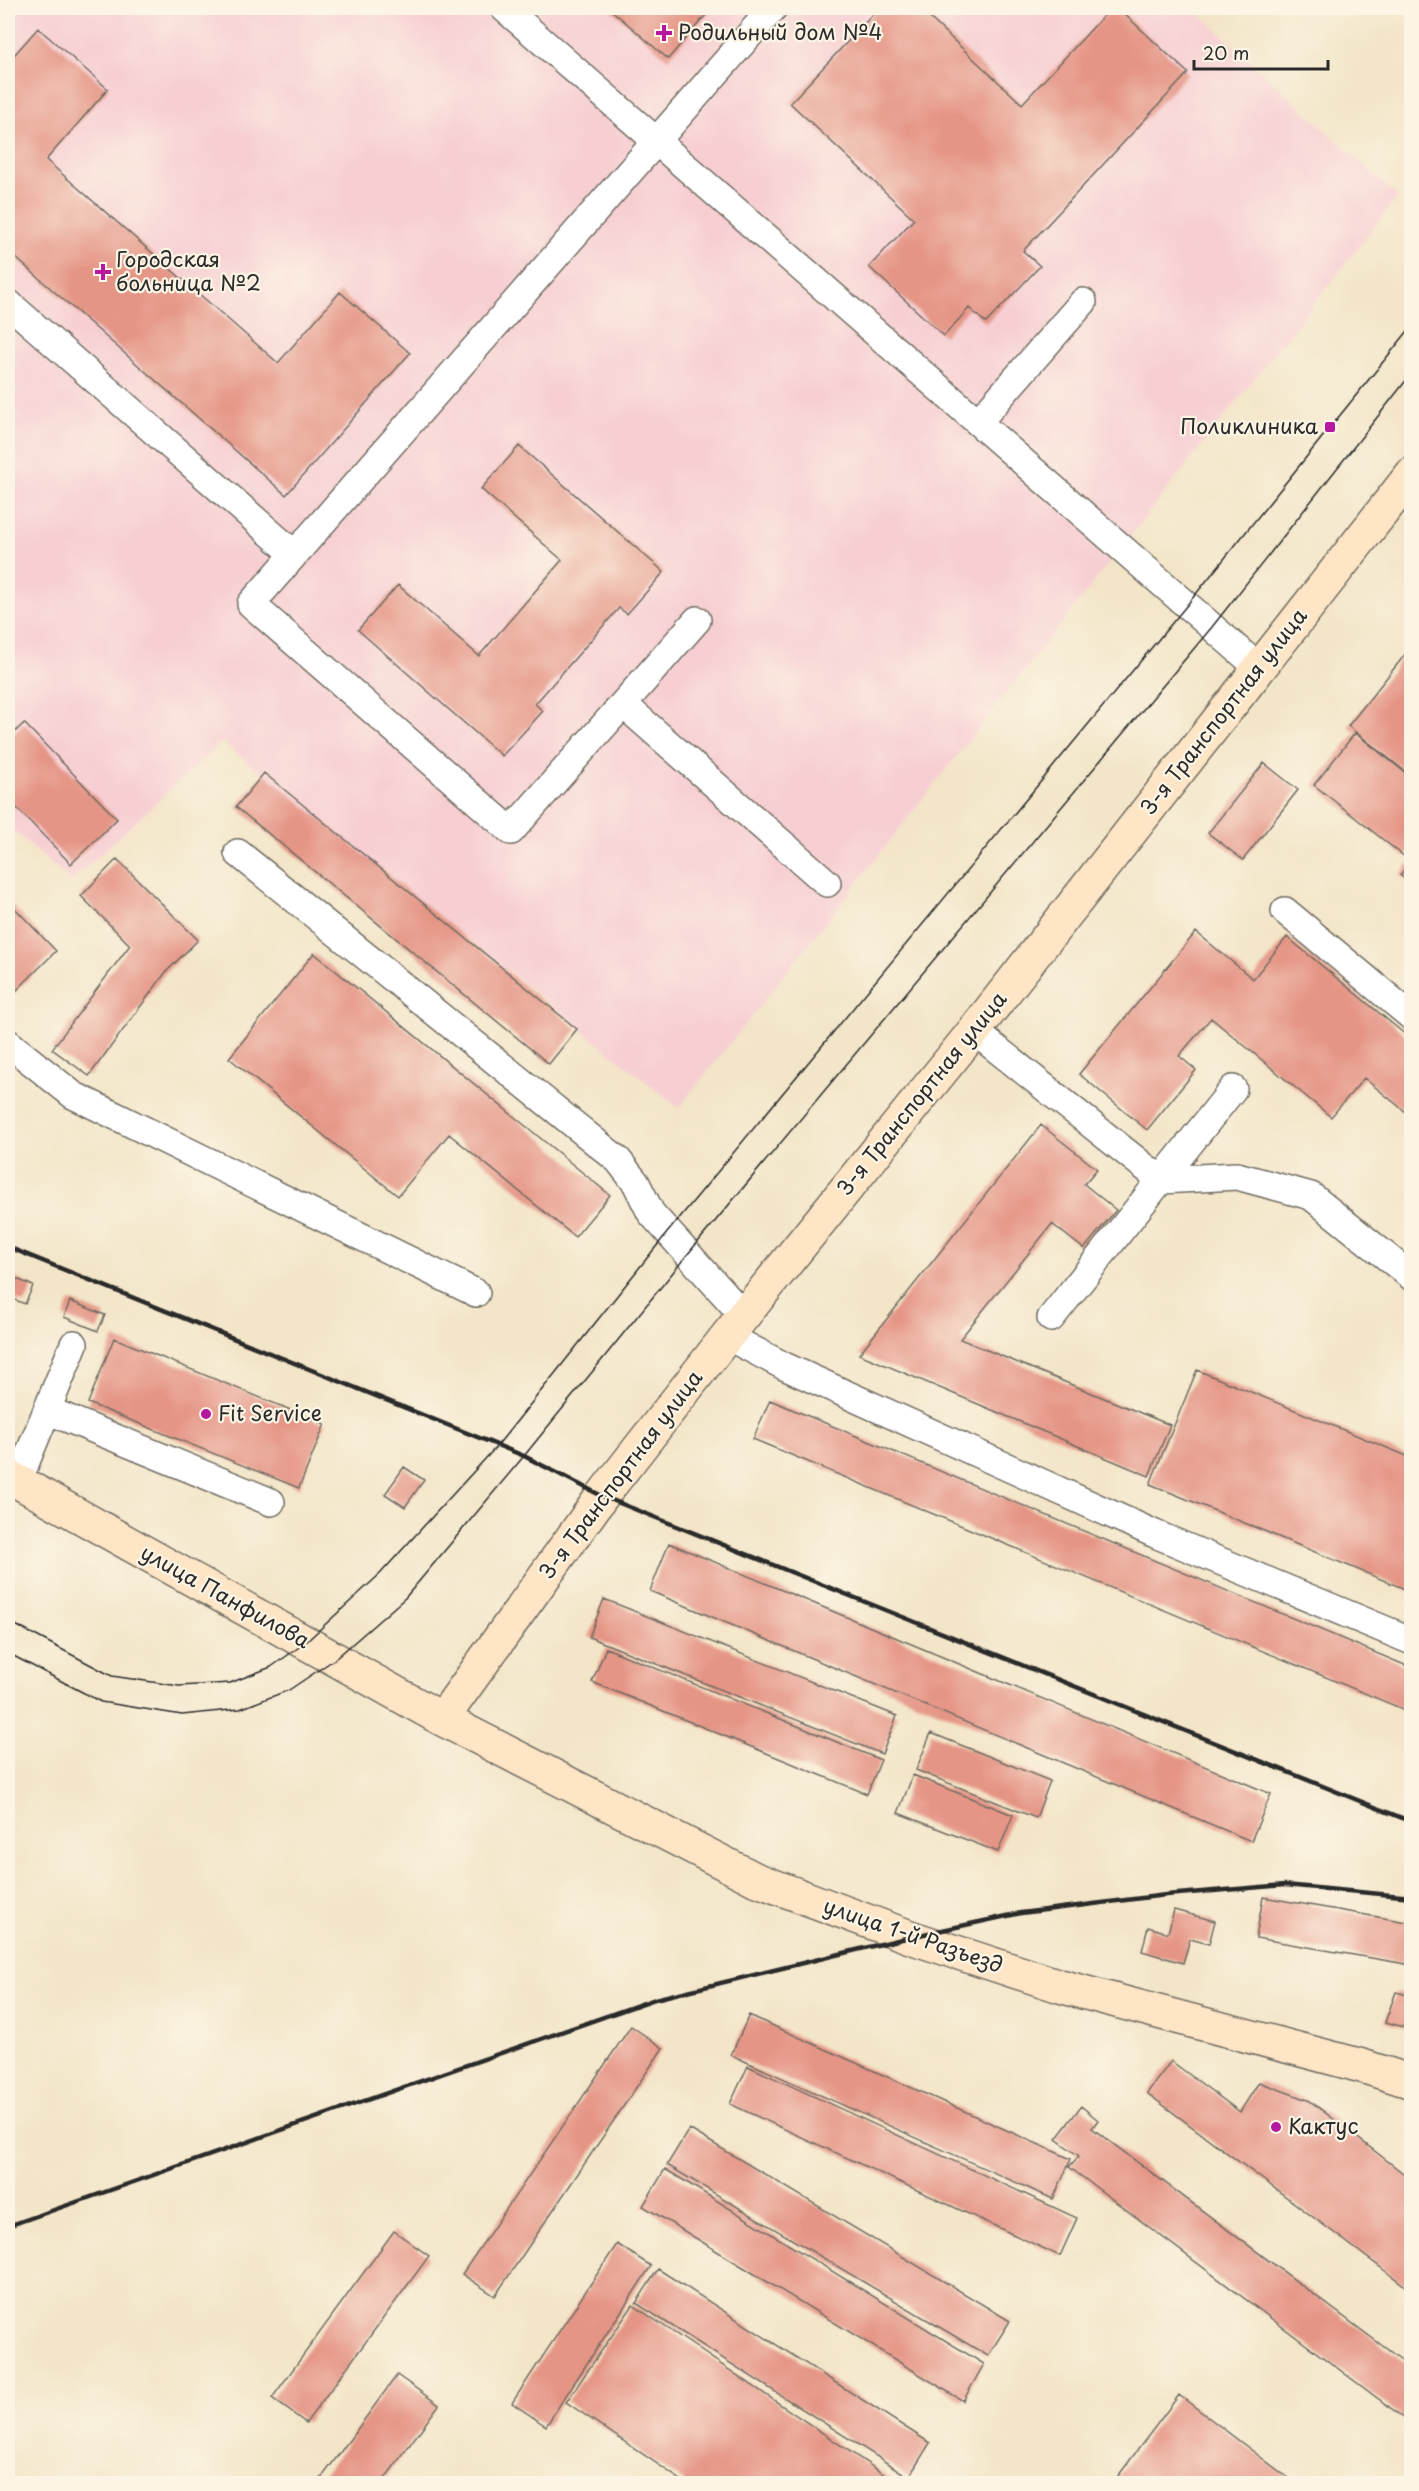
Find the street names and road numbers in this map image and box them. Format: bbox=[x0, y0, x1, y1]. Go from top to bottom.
street label: 3-я Транспортная улица bbox=[1131, 600, 1314, 821]
street label: 3-я Транспортная улица bbox=[828, 983, 1014, 1202]
street label: 3-я Транспортная улица bbox=[530, 1362, 709, 1585]
street label: улица Панфилова bbox=[135, 1535, 317, 1655]
street label: улица 1-й Разъезд bbox=[820, 1888, 1008, 1980]

